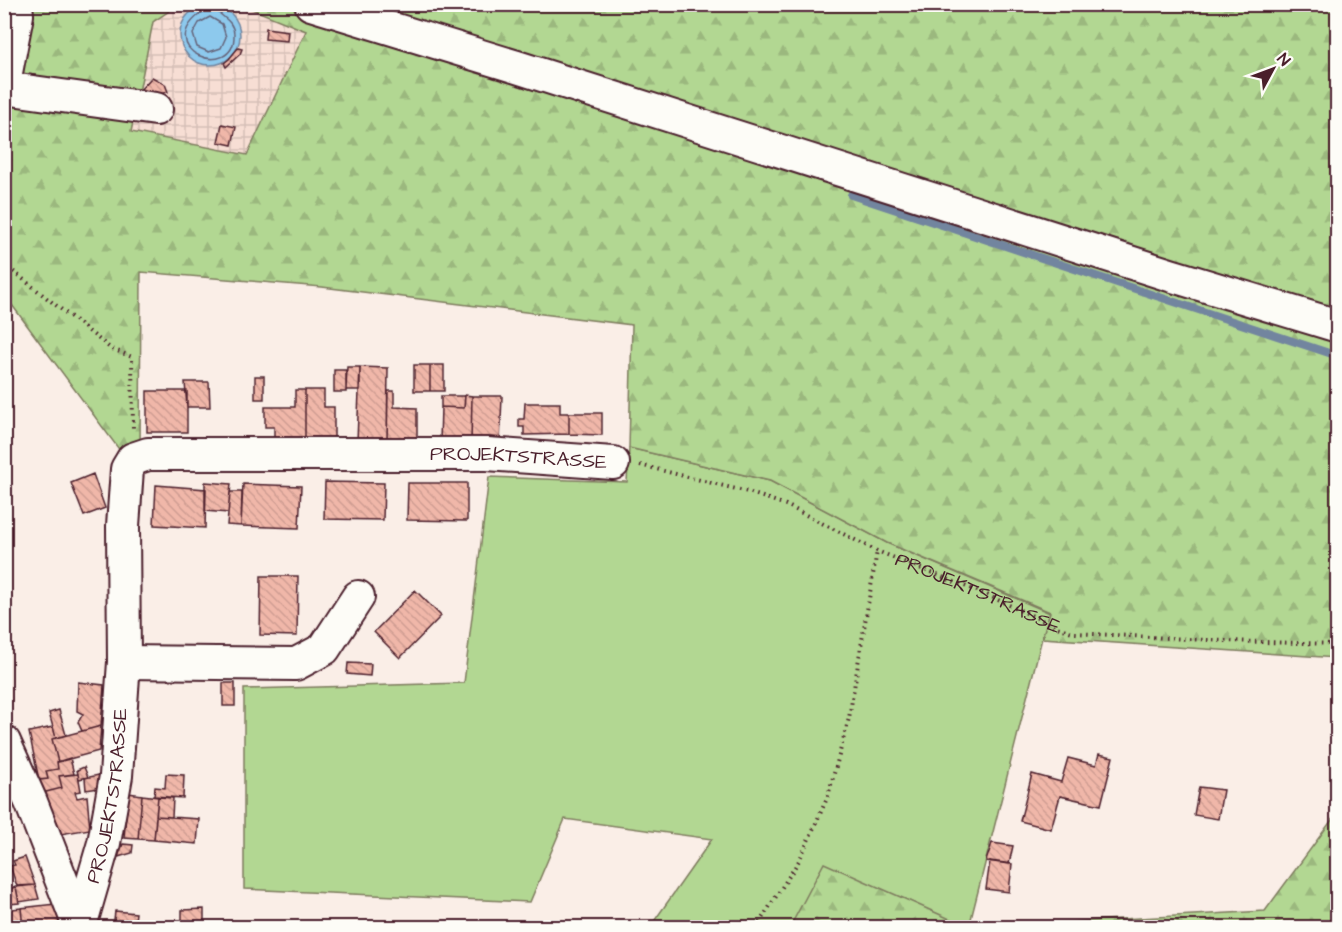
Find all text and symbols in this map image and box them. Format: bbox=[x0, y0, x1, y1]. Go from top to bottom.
north arrow bbox=[1243, 39, 1303, 99]
text: N bbox=[1272, 49, 1295, 71]
street label: PROJEKTSTRASSE bbox=[430, 440, 608, 477]
street label: PROJEKTSTRASSE bbox=[891, 546, 1066, 641]
street label: PROJEKTSTRASSE bbox=[79, 707, 135, 886]

